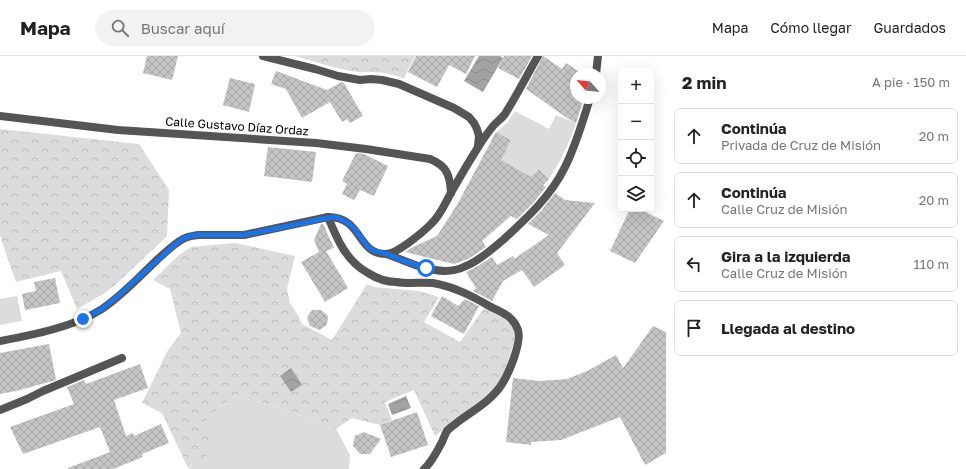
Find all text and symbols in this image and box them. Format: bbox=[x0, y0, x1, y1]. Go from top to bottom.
search box bbox=[95, 10, 375, 46]
text: Mapa bbox=[20, 16, 71, 39]
icon: search bbox=[109, 17, 131, 39]
text: Buscar aquí bbox=[141, 19, 225, 37]
text: Mapa bbox=[712, 19, 748, 36]
text: Cómo llegar bbox=[770, 19, 851, 36]
text: Guardados bbox=[873, 19, 946, 36]
north arrow bbox=[570, 68, 606, 104]
map controls bbox=[618, 68, 654, 212]
button: + bbox=[618, 68, 654, 104]
text: 2 min bbox=[682, 72, 726, 93]
text: A pie · 150 m bbox=[872, 74, 950, 90]
button: − bbox=[618, 104, 654, 140]
street label: Calle Gustavo Díaz Ordaz bbox=[165, 114, 309, 138]
text: Continúa bbox=[721, 119, 787, 137]
icon: ahead bbox=[683, 125, 705, 147]
text: 20 m bbox=[919, 128, 949, 144]
text: Privada de Cruz de Misión bbox=[721, 137, 881, 153]
button: locate bbox=[618, 140, 654, 176]
button: layers bbox=[618, 176, 654, 212]
text: Continúa bbox=[721, 183, 787, 201]
icon: ahead bbox=[683, 189, 705, 211]
text: 20 m bbox=[919, 192, 949, 208]
text: Calle Cruz de Misión bbox=[721, 201, 847, 217]
text: Gira a la izquierda bbox=[721, 247, 851, 265]
icon: left bbox=[683, 253, 705, 275]
text: 110 m bbox=[914, 256, 949, 272]
route start bbox=[417, 259, 435, 277]
text: Calle Cruz de Misión bbox=[721, 265, 847, 281]
route end bbox=[74, 310, 92, 328]
icon: arrive bbox=[683, 317, 705, 339]
text: Llegada al destino bbox=[721, 319, 855, 337]

